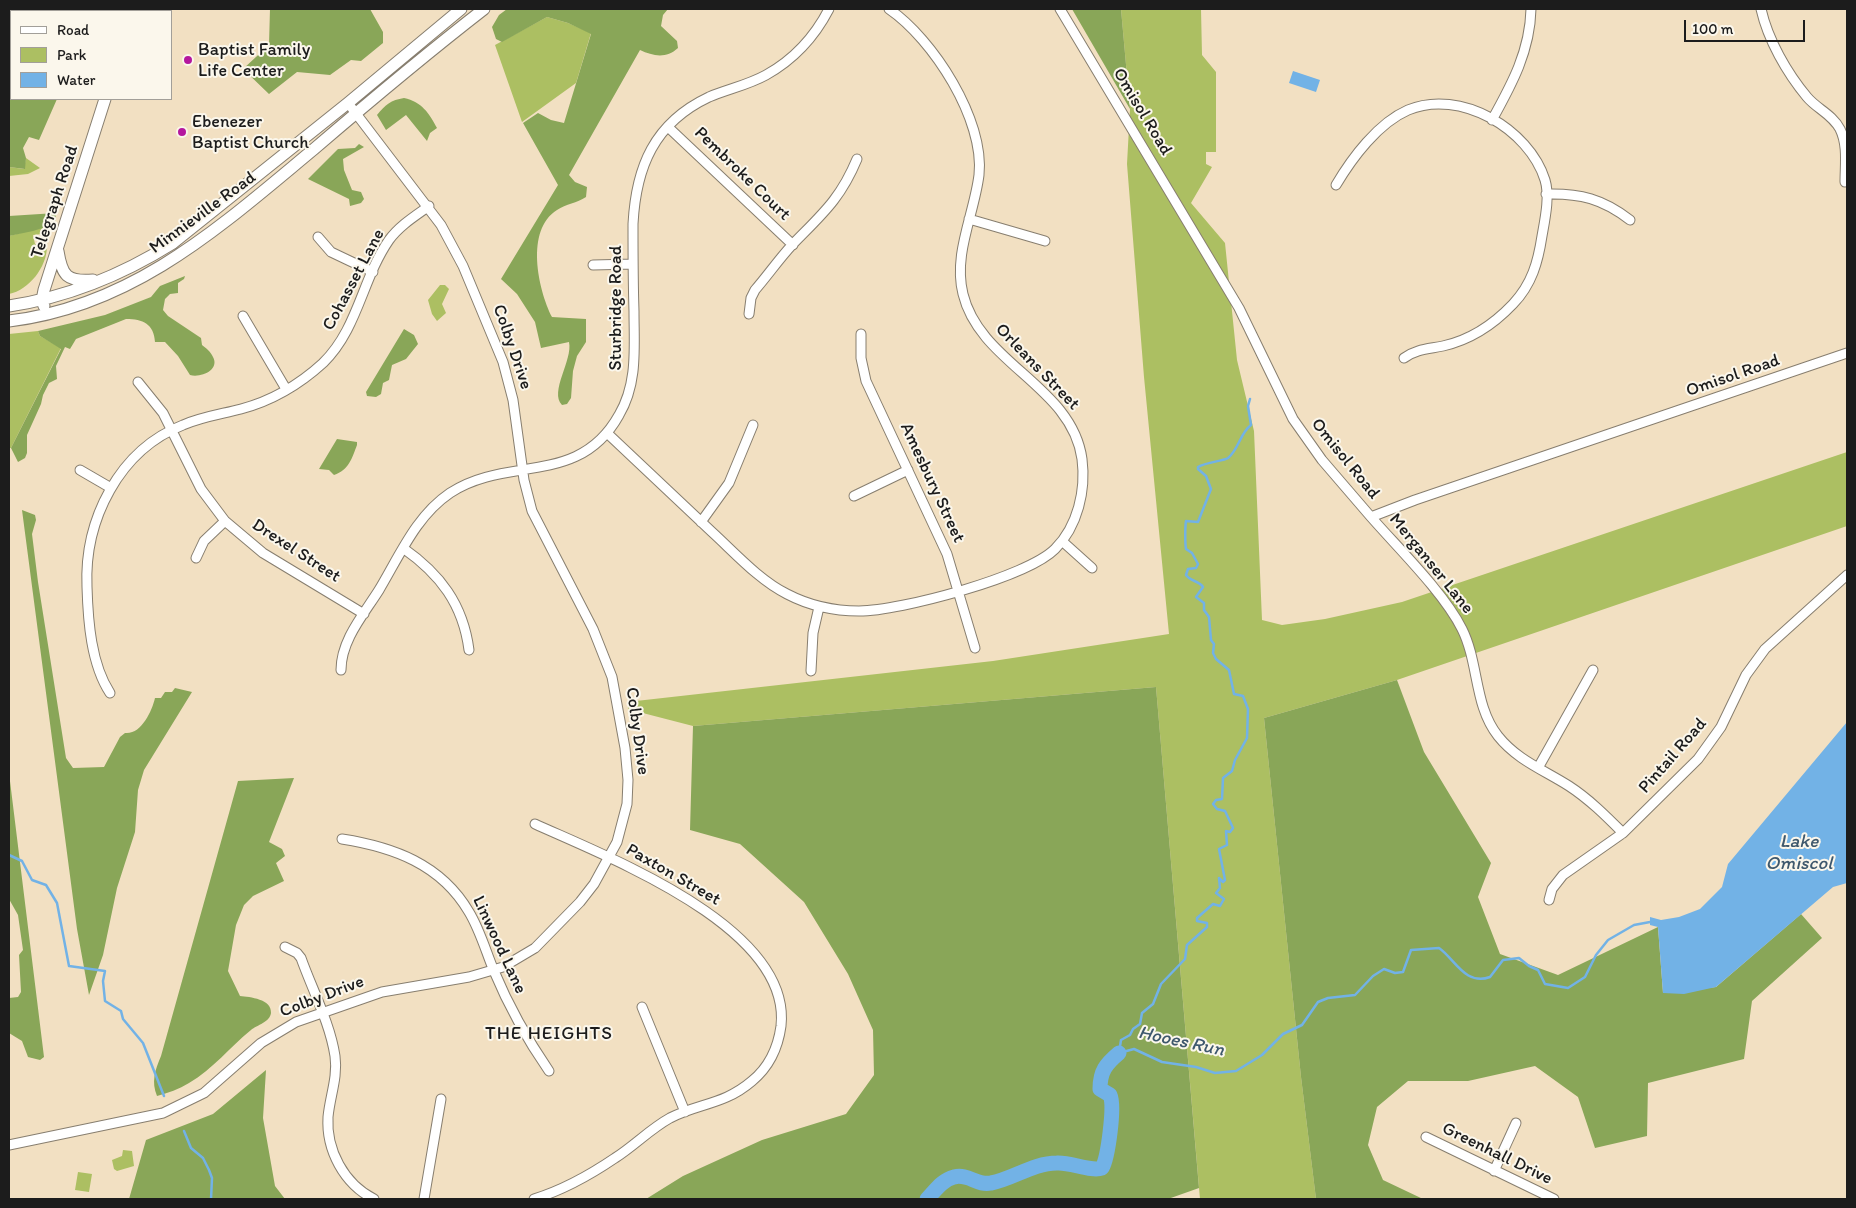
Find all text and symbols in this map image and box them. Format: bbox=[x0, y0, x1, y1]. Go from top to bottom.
legend bbox=[10, 10, 172, 100]
scale bar bbox=[1686, 10, 1807, 42]
text: 100 m bbox=[1692, 20, 1733, 38]
text: Road bbox=[57, 21, 89, 39]
place label: Baptist Family Life Center bbox=[198, 39, 310, 82]
text: Park bbox=[57, 46, 87, 64]
marker: Baptist Family Life Center bbox=[182, 54, 194, 66]
street label: Omisol Road bbox=[1108, 64, 1176, 160]
text: Water bbox=[57, 71, 95, 89]
place label: Ebenezer Baptist Church bbox=[192, 111, 309, 154]
street label: Pembroke Court bbox=[689, 123, 795, 225]
marker: Ebenezer Baptist Church bbox=[176, 126, 188, 138]
street label: Telegraph Road bbox=[27, 143, 83, 261]
street label: Minnieville Road bbox=[146, 167, 260, 259]
street label: Cohasset Lane bbox=[318, 225, 390, 335]
street label: Sturbridge Road bbox=[605, 245, 627, 371]
street label: Colby Drive bbox=[487, 302, 537, 392]
street label: Orleans Street bbox=[990, 319, 1084, 415]
street label: Omisol Road bbox=[1683, 350, 1783, 402]
street label: Omisol Road bbox=[1306, 414, 1384, 504]
street label: Amesbury Street bbox=[895, 420, 969, 546]
street label: Merganser Lane bbox=[1384, 509, 1478, 619]
street label: Drexel Street bbox=[248, 514, 344, 588]
street label: Colby Drive bbox=[620, 686, 654, 776]
street label: Pintail Road bbox=[1634, 714, 1712, 798]
water label: Lake Omiscol bbox=[1765, 831, 1833, 875]
street label: Paxton Street bbox=[622, 839, 724, 911]
street label: Linwood Lane bbox=[467, 893, 531, 997]
street label: Colby Drive bbox=[277, 971, 367, 1023]
water label: Hooes Run bbox=[1136, 1022, 1226, 1062]
district label: THE HEIGHTS bbox=[485, 1023, 613, 1045]
street label: Greenhall Drive bbox=[1438, 1118, 1556, 1190]

